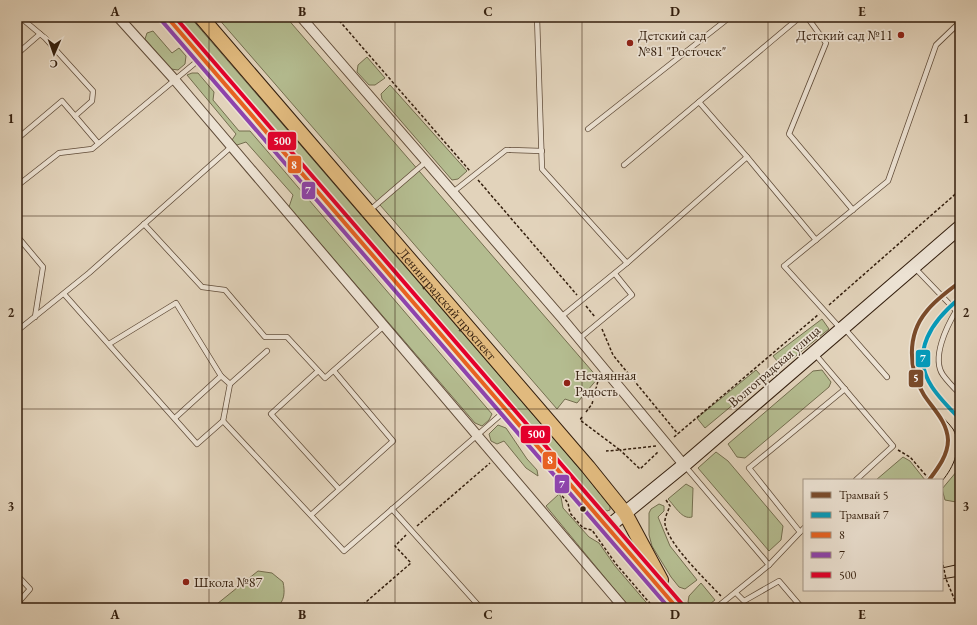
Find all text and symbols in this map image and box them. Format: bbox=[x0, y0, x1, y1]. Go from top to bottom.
text: A bbox=[109, 3, 120, 20]
text: B bbox=[298, 3, 306, 20]
text: C bbox=[483, 3, 493, 20]
text: D bbox=[670, 3, 680, 20]
text: E bbox=[858, 3, 866, 20]
place label: Детский сад №81 "Росточек" bbox=[638, 26, 726, 60]
place label: Детский сад №11 bbox=[796, 26, 893, 44]
marker: Детский сад №11 bbox=[896, 30, 906, 40]
north arrow bbox=[34, 34, 74, 74]
marker: Детский сад №81 "Росточек" bbox=[625, 38, 635, 48]
text: С bbox=[49, 57, 58, 71]
text: 1 bbox=[8, 110, 15, 127]
text: 1 bbox=[963, 110, 970, 127]
line badge: 500 bbox=[267, 131, 297, 151]
text: 500 bbox=[273, 134, 291, 148]
line badge: 8 bbox=[287, 155, 302, 174]
text: 8 bbox=[291, 158, 297, 172]
line badge: 7 bbox=[301, 181, 316, 200]
text: 7 bbox=[305, 183, 311, 197]
street label: Ленинградский проспект bbox=[394, 244, 501, 364]
text: 2 bbox=[8, 304, 15, 321]
text: 2 bbox=[963, 304, 970, 321]
street label: Волгоградская улица bbox=[724, 321, 824, 411]
line badge: 7 bbox=[915, 349, 931, 368]
text: 7 bbox=[920, 351, 926, 365]
place label: Нечаянная Радость bbox=[575, 366, 636, 400]
line badge: 5 bbox=[908, 369, 924, 388]
text: 5 bbox=[913, 371, 919, 385]
marker: Нечаянная Радость bbox=[562, 378, 572, 388]
line badge: 500 bbox=[520, 425, 551, 444]
text: 500 bbox=[527, 427, 545, 441]
line badge: 8 bbox=[542, 451, 557, 470]
text: 8 bbox=[547, 453, 553, 467]
line badge: 7 bbox=[554, 474, 570, 494]
text: 7 bbox=[559, 477, 565, 491]
legend bbox=[803, 479, 943, 591]
text: Трамвай 5 bbox=[839, 487, 889, 503]
text: 3 bbox=[8, 498, 15, 515]
text: 3 bbox=[963, 498, 970, 515]
unlabelled marker bbox=[578, 504, 588, 514]
text: Трамвай 7 bbox=[839, 507, 889, 523]
text: 8 bbox=[839, 527, 845, 543]
text: 7 bbox=[839, 547, 845, 563]
text: 500 bbox=[839, 567, 857, 583]
place label: Школа №87 bbox=[194, 573, 262, 591]
marker: Школа №87 bbox=[181, 577, 191, 587]
text: A bbox=[109, 606, 120, 623]
text: B bbox=[298, 606, 306, 623]
text: C bbox=[483, 606, 493, 623]
text: D bbox=[670, 606, 680, 623]
text: E bbox=[858, 606, 866, 623]

